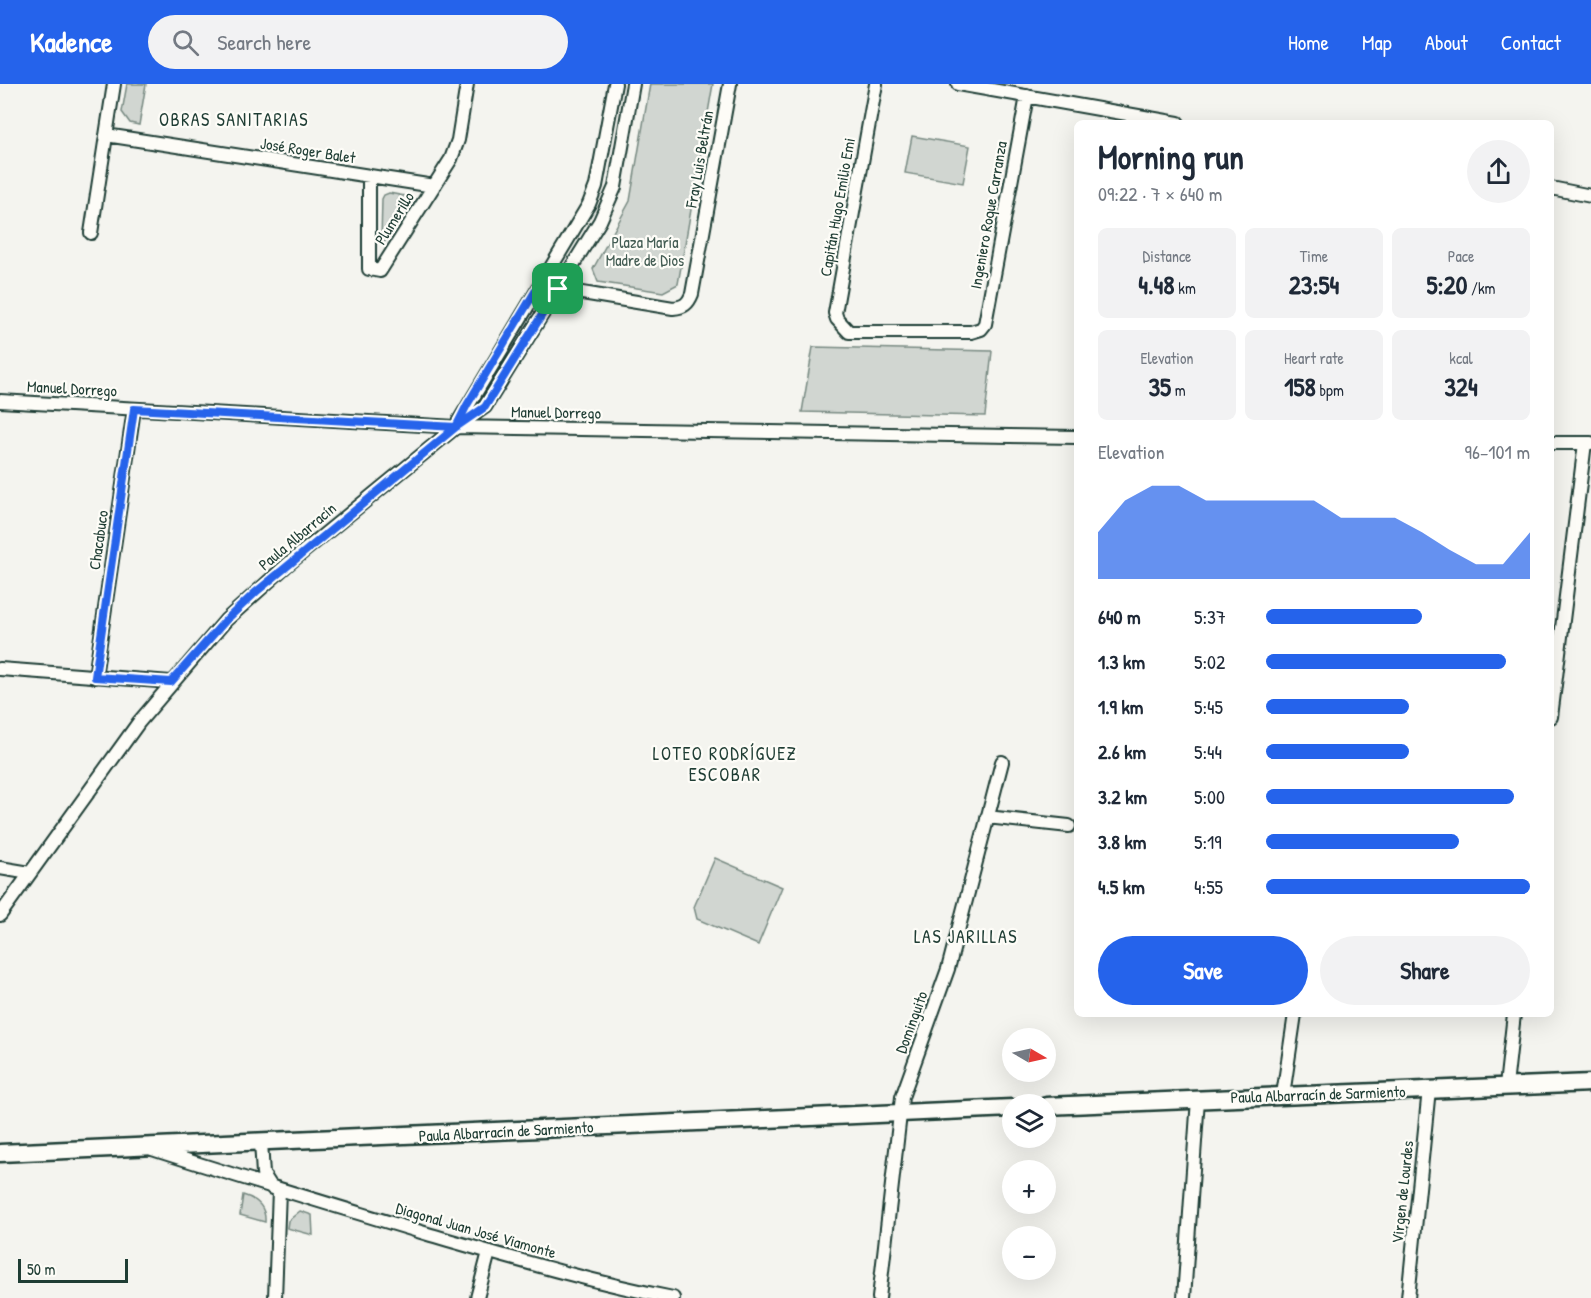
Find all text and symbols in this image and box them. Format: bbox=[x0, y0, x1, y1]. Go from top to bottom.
search box bbox=[148, 15, 568, 69]
text: Kadence bbox=[30, 23, 112, 61]
icon: search bbox=[169, 26, 202, 59]
text: Search here bbox=[217, 27, 311, 57]
text: Home bbox=[1288, 28, 1329, 57]
text: Map bbox=[1362, 28, 1392, 57]
text: About bbox=[1425, 28, 1468, 57]
text: Contact bbox=[1501, 28, 1561, 57]
district label: OBRAS SANITARIAS bbox=[159, 107, 309, 132]
street label: Fray Luis Beltrán bbox=[679, 109, 718, 210]
street label: José Roger Balet bbox=[259, 132, 358, 168]
text: Morning run bbox=[1098, 135, 1244, 179]
street label: Capitán Hugo Emilio Emi bbox=[814, 136, 860, 278]
street label: Ingeniero Roque Carranza bbox=[964, 139, 1012, 291]
button: share bbox=[1467, 140, 1530, 203]
text: 09:22 · 7 × 640 m bbox=[1098, 180, 1222, 207]
street label: Plumerillo bbox=[369, 187, 419, 249]
park label: Plaza María Madre de Dios bbox=[606, 231, 684, 271]
text: Distance bbox=[1143, 245, 1191, 267]
text: Time bbox=[1300, 245, 1328, 267]
text: Pace bbox=[1448, 245, 1474, 267]
pin bbox=[532, 263, 583, 314]
text: 4.48 bbox=[1138, 267, 1175, 302]
text: 23:54 bbox=[1289, 267, 1339, 302]
text: 5:20 bbox=[1427, 267, 1467, 302]
icon: arrive bbox=[541, 272, 574, 305]
text: km bbox=[1175, 277, 1196, 299]
text: /km bbox=[1467, 277, 1495, 299]
text: Elevation bbox=[1140, 347, 1194, 369]
text: Heart rate bbox=[1284, 347, 1344, 369]
text: kcal bbox=[1449, 347, 1473, 369]
text: 35 bbox=[1148, 369, 1171, 404]
text: 158 bbox=[1284, 369, 1316, 404]
text: 324 bbox=[1444, 369, 1478, 404]
street label: Manuel Dorrego bbox=[26, 375, 118, 401]
text: m bbox=[1171, 379, 1186, 401]
text: bpm bbox=[1316, 379, 1344, 401]
street label: Manuel Dorrego bbox=[511, 400, 602, 424]
text: Elevation bbox=[1098, 438, 1164, 465]
text: 96–101 m bbox=[1465, 438, 1530, 465]
street label: Paula Albarracín bbox=[253, 497, 341, 575]
street label: Chacabuco bbox=[83, 508, 113, 571]
text: 640 m bbox=[1098, 603, 1141, 630]
text: 5:37 bbox=[1194, 603, 1226, 630]
text: 1.3 km bbox=[1098, 648, 1145, 675]
text: 5:02 bbox=[1194, 648, 1225, 675]
text: 1.9 km bbox=[1098, 693, 1143, 720]
text: 5:45 bbox=[1194, 693, 1223, 720]
text: 2.6 km bbox=[1098, 738, 1146, 765]
text: 5:44 bbox=[1194, 738, 1222, 765]
district label: LOTEO RODRÍGUEZ ESCOBAR bbox=[653, 741, 797, 787]
text: 3.2 km bbox=[1098, 783, 1147, 810]
text: 5:00 bbox=[1194, 783, 1225, 810]
text: 3.8 km bbox=[1098, 828, 1146, 855]
text: 5:19 bbox=[1194, 828, 1222, 855]
text: 4.5 km bbox=[1098, 873, 1145, 900]
text: 4:55 bbox=[1194, 873, 1223, 900]
district label: LAS JARILLAS bbox=[914, 924, 1018, 949]
button: Save bbox=[1098, 936, 1308, 1005]
button: Share bbox=[1320, 936, 1530, 1005]
street label: Dominguito bbox=[890, 987, 933, 1056]
north arrow bbox=[1002, 1028, 1056, 1082]
map controls bbox=[1002, 1028, 1056, 1280]
street label: Paula Albarracín de Sarmiento bbox=[1230, 1080, 1406, 1108]
button: layers bbox=[1002, 1094, 1056, 1148]
street label: Paula Albarracín de Sarmiento bbox=[418, 1115, 594, 1147]
street label: Virgen de Lourdes bbox=[1386, 1140, 1418, 1244]
button: + bbox=[1002, 1160, 1056, 1214]
street label: Diagonal Juan José Viamonte bbox=[393, 1197, 559, 1264]
button: − bbox=[1002, 1226, 1056, 1280]
scale bar bbox=[18, 1256, 128, 1284]
text: 50 m bbox=[27, 1258, 56, 1280]

